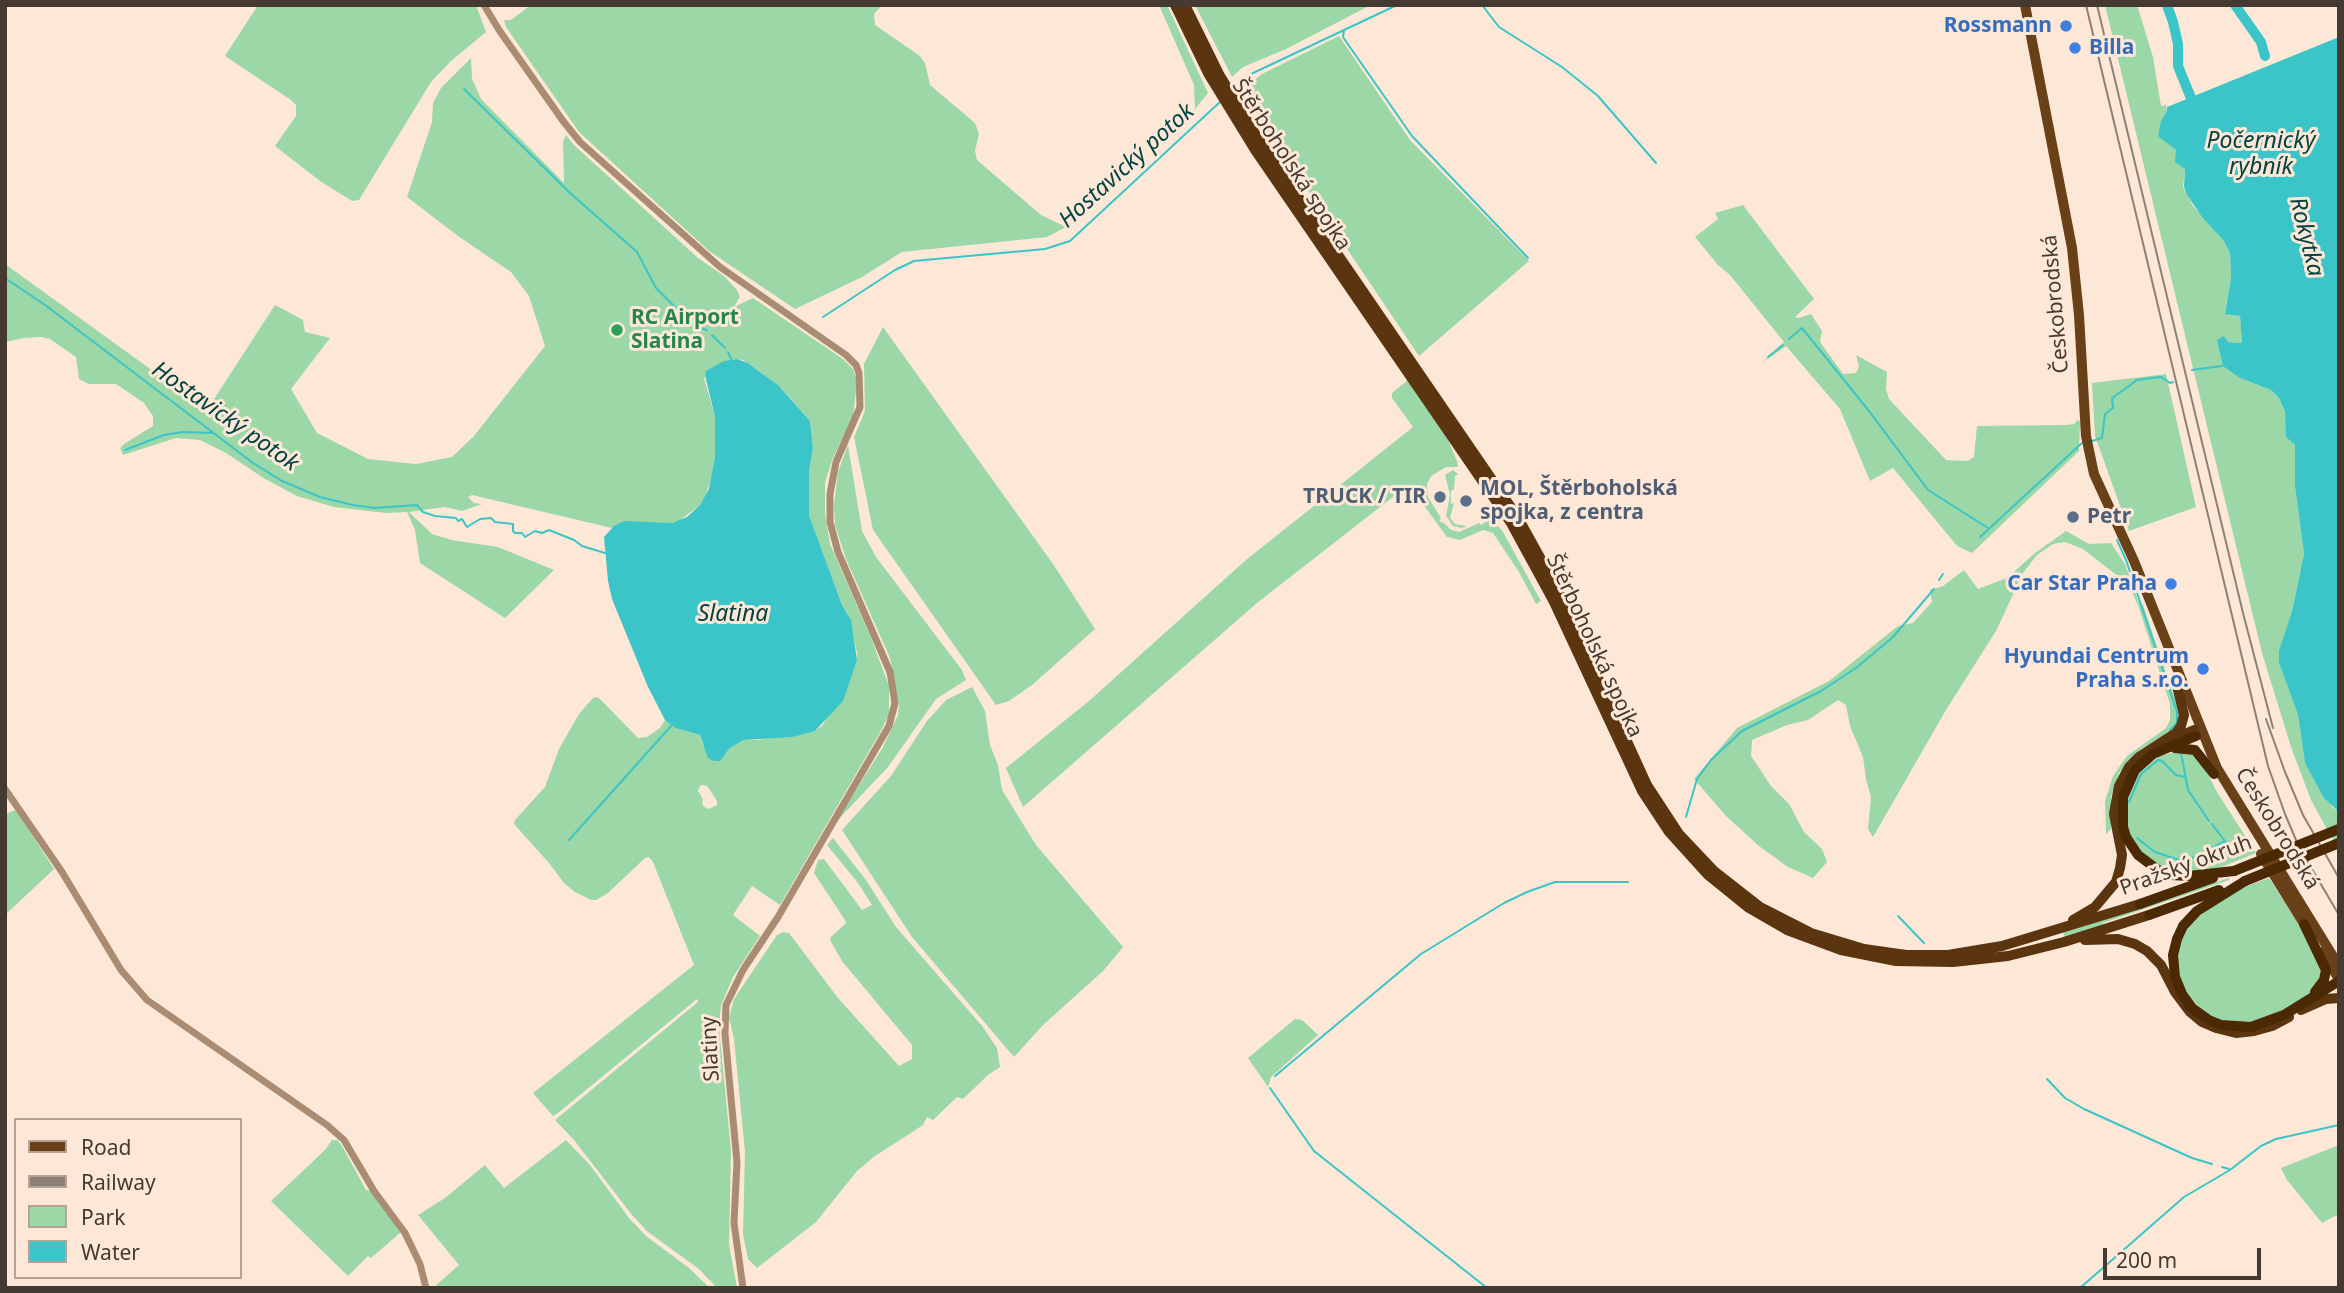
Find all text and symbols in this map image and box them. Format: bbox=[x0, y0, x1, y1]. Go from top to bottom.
place label: Rossmann bbox=[1944, 13, 2052, 39]
marker: Rossmann bbox=[2058, 18, 2074, 34]
place label: Billa bbox=[2089, 35, 2134, 61]
marker: Billa bbox=[2067, 40, 2083, 56]
street label: Štěrboholská spojka bbox=[1226, 75, 1356, 255]
water label: Hostavický potok bbox=[1054, 98, 1200, 234]
water label: Počernický rybník bbox=[2207, 127, 2315, 181]
water label: Rokytka bbox=[2283, 195, 2329, 279]
street label: Českobrodská bbox=[2037, 234, 2075, 374]
place label: RC Airport Slatina bbox=[631, 305, 739, 355]
marker: RC Airport Slatina bbox=[609, 322, 625, 338]
water label: Hostavický potok bbox=[146, 356, 304, 478]
place label: MOL, Štěrboholská spojka, z centra bbox=[1480, 476, 1678, 526]
place label: TRUCK / TIR bbox=[1303, 484, 1426, 510]
marker: TRUCK / TIR bbox=[1432, 489, 1448, 505]
marker: MOL, Štěrboholská spojka, z centra bbox=[1458, 493, 1474, 509]
place label: Petr bbox=[2087, 504, 2131, 530]
marker: Petr bbox=[2065, 509, 2081, 525]
street label: Štěrboholská spojka bbox=[1541, 551, 1647, 741]
place label: Car Star Praha bbox=[2007, 571, 2157, 597]
marker: Car Star Praha bbox=[2163, 576, 2179, 592]
water label: Slatina bbox=[698, 600, 768, 628]
place label: Hyundai Centrum Praha s.r.o. bbox=[2004, 644, 2189, 694]
marker: Hyundai Centrum Praha s.r.o. bbox=[2195, 661, 2211, 677]
street label: Českobrodská bbox=[2230, 763, 2324, 895]
street label: Pražský okruh bbox=[2117, 830, 2255, 902]
street label: Slatiny bbox=[697, 1016, 725, 1082]
legend bbox=[14, 1118, 242, 1279]
text: Road bbox=[81, 1133, 131, 1161]
text: Railway bbox=[81, 1168, 156, 1196]
text: Park bbox=[81, 1203, 125, 1231]
scale bar bbox=[2106, 1234, 2264, 1278]
text: Water bbox=[81, 1238, 140, 1266]
text: 200 m bbox=[2116, 1246, 2177, 1274]

